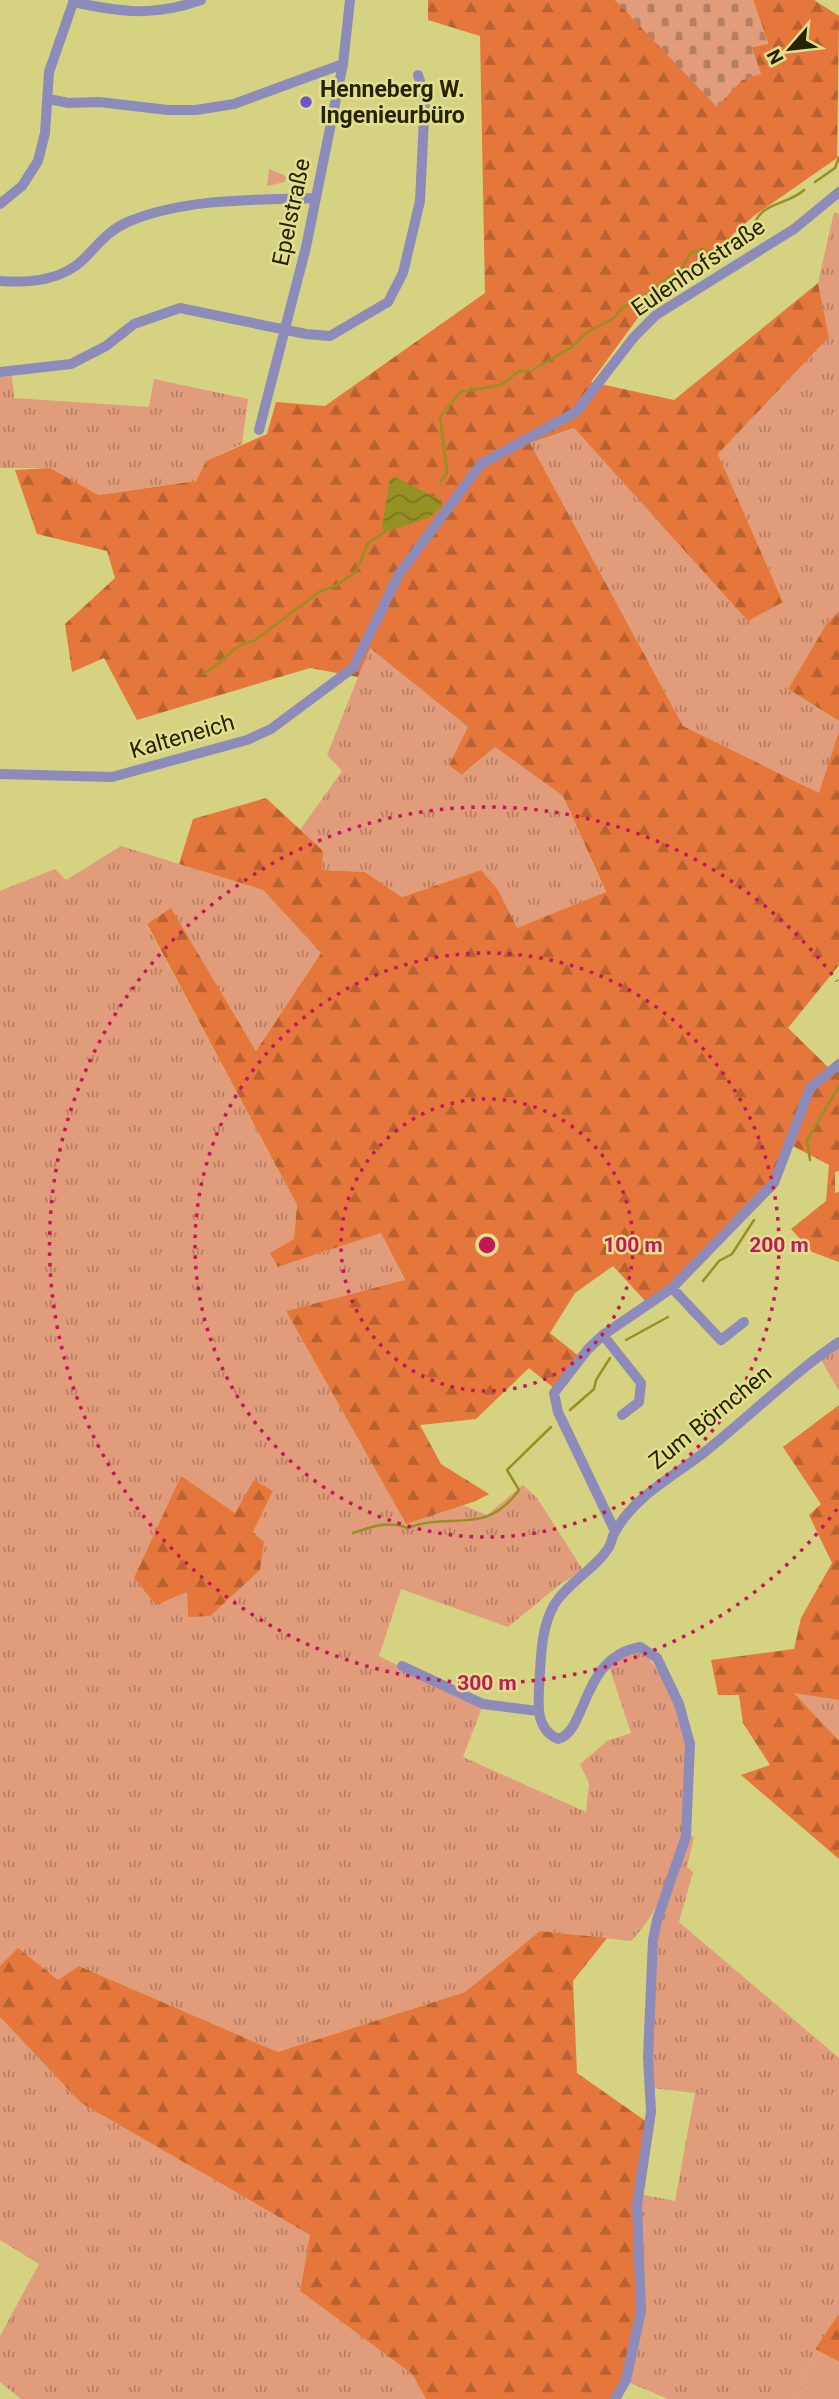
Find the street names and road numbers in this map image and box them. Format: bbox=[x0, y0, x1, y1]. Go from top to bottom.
street label: Epelstraße bbox=[267, 156, 316, 268]
street label: Eulenhofstraße bbox=[626, 213, 770, 322]
street label: Kalteneich bbox=[127, 709, 238, 764]
street label: Zum Börnchen bbox=[644, 1360, 777, 1475]

